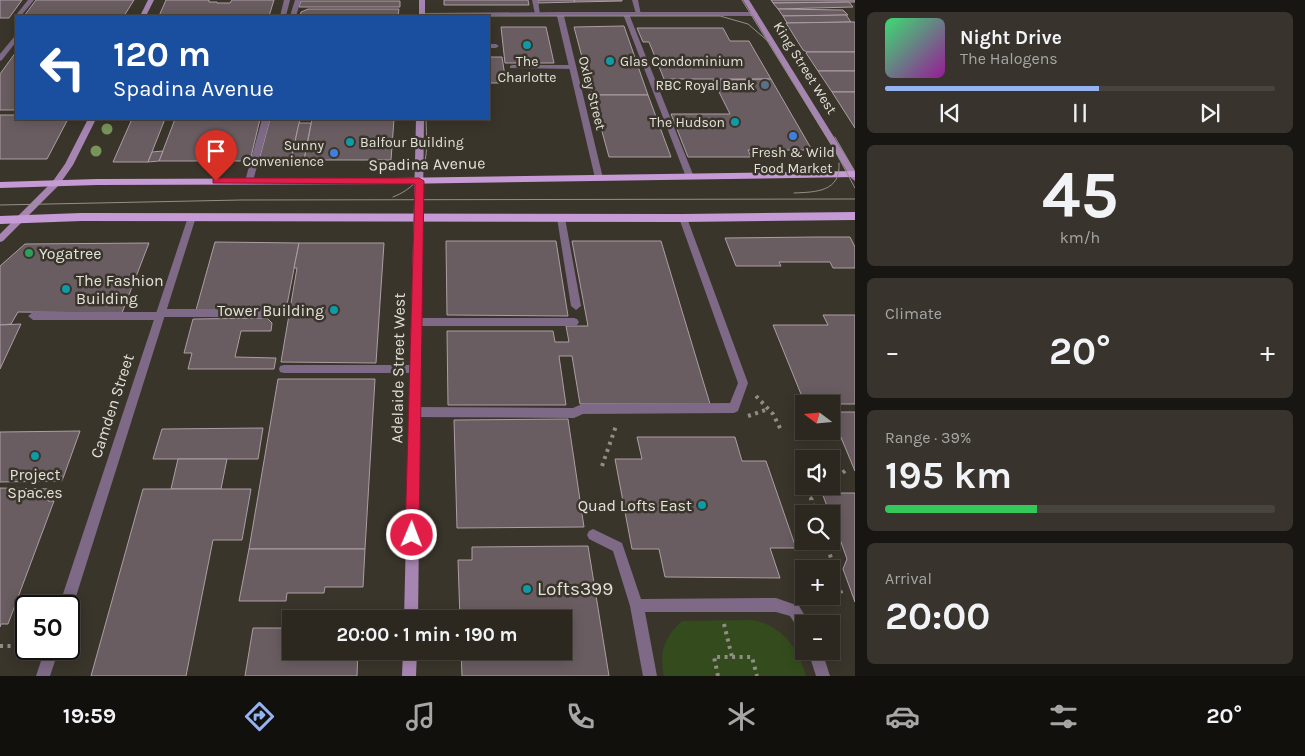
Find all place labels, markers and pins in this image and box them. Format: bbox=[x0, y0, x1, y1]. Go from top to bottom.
marker: The Charlotte bbox=[521, 39, 533, 51]
place label: The Charlotte bbox=[497, 53, 557, 86]
place label: Glas Condominium bbox=[620, 53, 743, 70]
marker: Glas Condominium bbox=[604, 55, 616, 67]
place label: RBC Royal Bank bbox=[655, 77, 755, 94]
marker: RBC Royal Bank bbox=[759, 79, 771, 91]
place label: The Hudson bbox=[649, 114, 725, 131]
marker: The Hudson bbox=[729, 116, 741, 128]
pin bbox=[195, 130, 237, 181]
marker: Fresh & Wild Food Market bbox=[787, 130, 799, 142]
place label: Balfour Building bbox=[360, 134, 464, 151]
marker: Balfour Building bbox=[344, 136, 356, 148]
place label: Sunny Convenience bbox=[242, 137, 324, 170]
place label: Fresh & Wild Food Market bbox=[751, 144, 835, 177]
marker: Sunny Convenience bbox=[328, 147, 340, 159]
place label: Yogatree bbox=[39, 244, 102, 263]
marker: Yogatree bbox=[23, 247, 35, 259]
place label: The Fashion Building bbox=[76, 271, 164, 308]
marker: The Fashion Building bbox=[60, 283, 72, 295]
place label: Tower Building bbox=[217, 301, 324, 320]
marker: Tower Building bbox=[328, 304, 340, 316]
marker: Project Spac.es bbox=[29, 450, 41, 462]
place label: Project Spac.es bbox=[7, 465, 63, 502]
place label: Quad Lofts East bbox=[578, 496, 692, 515]
marker: Quad Lofts East bbox=[696, 499, 708, 511]
place label: Lofts399 bbox=[537, 578, 613, 600]
marker: Lofts399 bbox=[521, 583, 533, 595]

